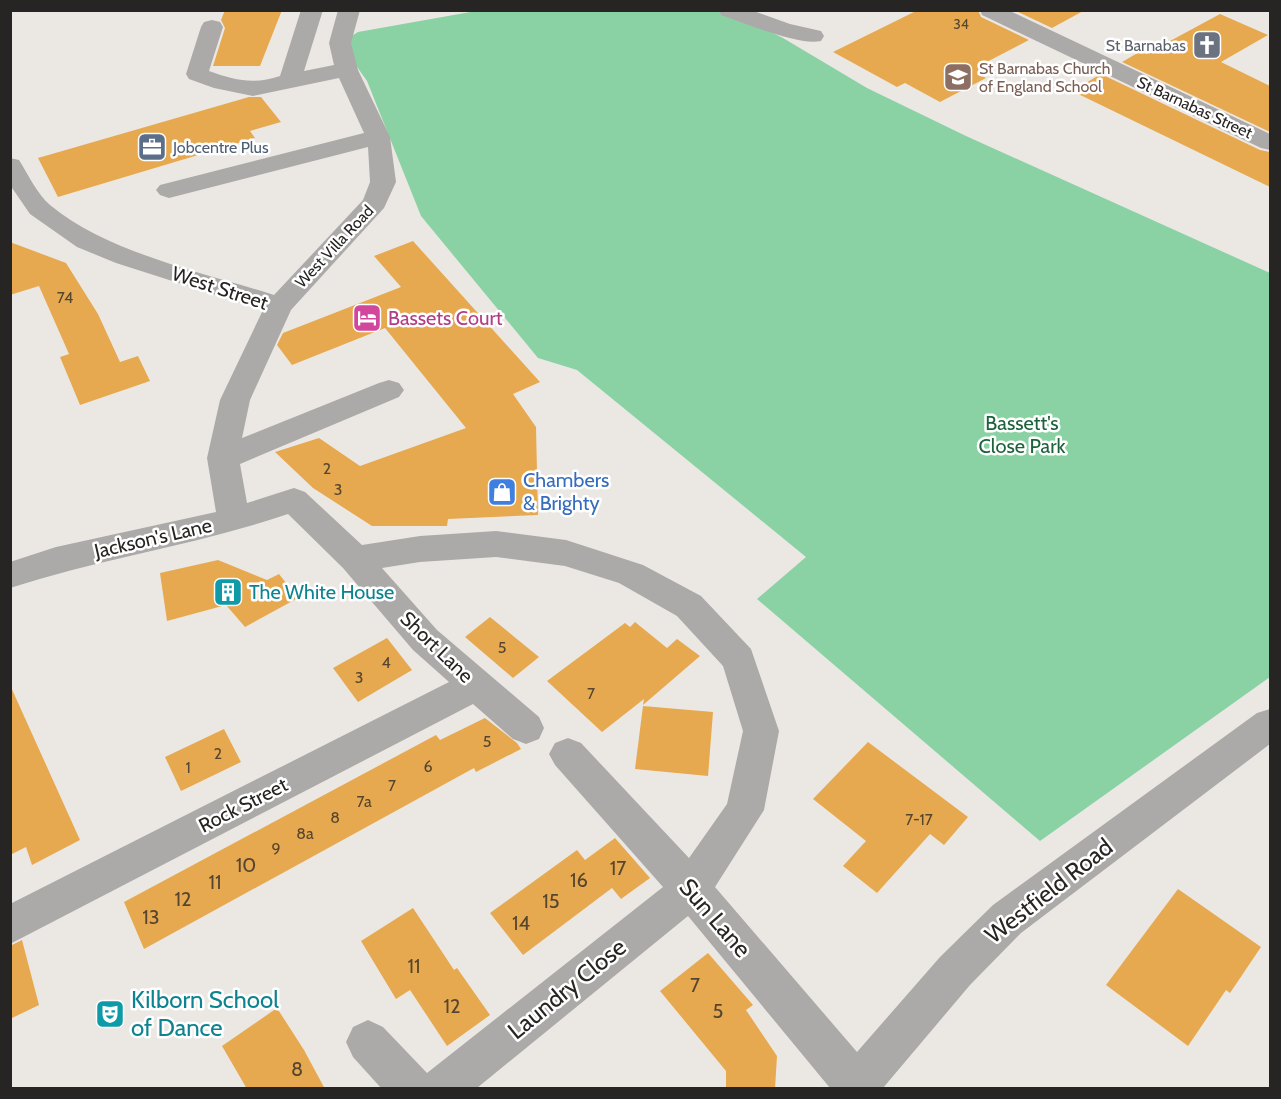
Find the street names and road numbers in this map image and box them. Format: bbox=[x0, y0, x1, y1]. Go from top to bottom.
street label: St Barnabas Street bbox=[1134, 72, 1256, 143]
street label: West Villa Road bbox=[291, 201, 377, 291]
street label: West Street bbox=[169, 261, 271, 315]
street label: Jackson's Lane bbox=[91, 513, 214, 563]
street label: Short Lane bbox=[396, 606, 478, 688]
street label: Rock Street bbox=[195, 772, 292, 838]
street label: Westfield Road bbox=[979, 832, 1118, 949]
street label: Sun Lane bbox=[673, 872, 757, 963]
street label: Laundry Close bbox=[502, 932, 632, 1045]

